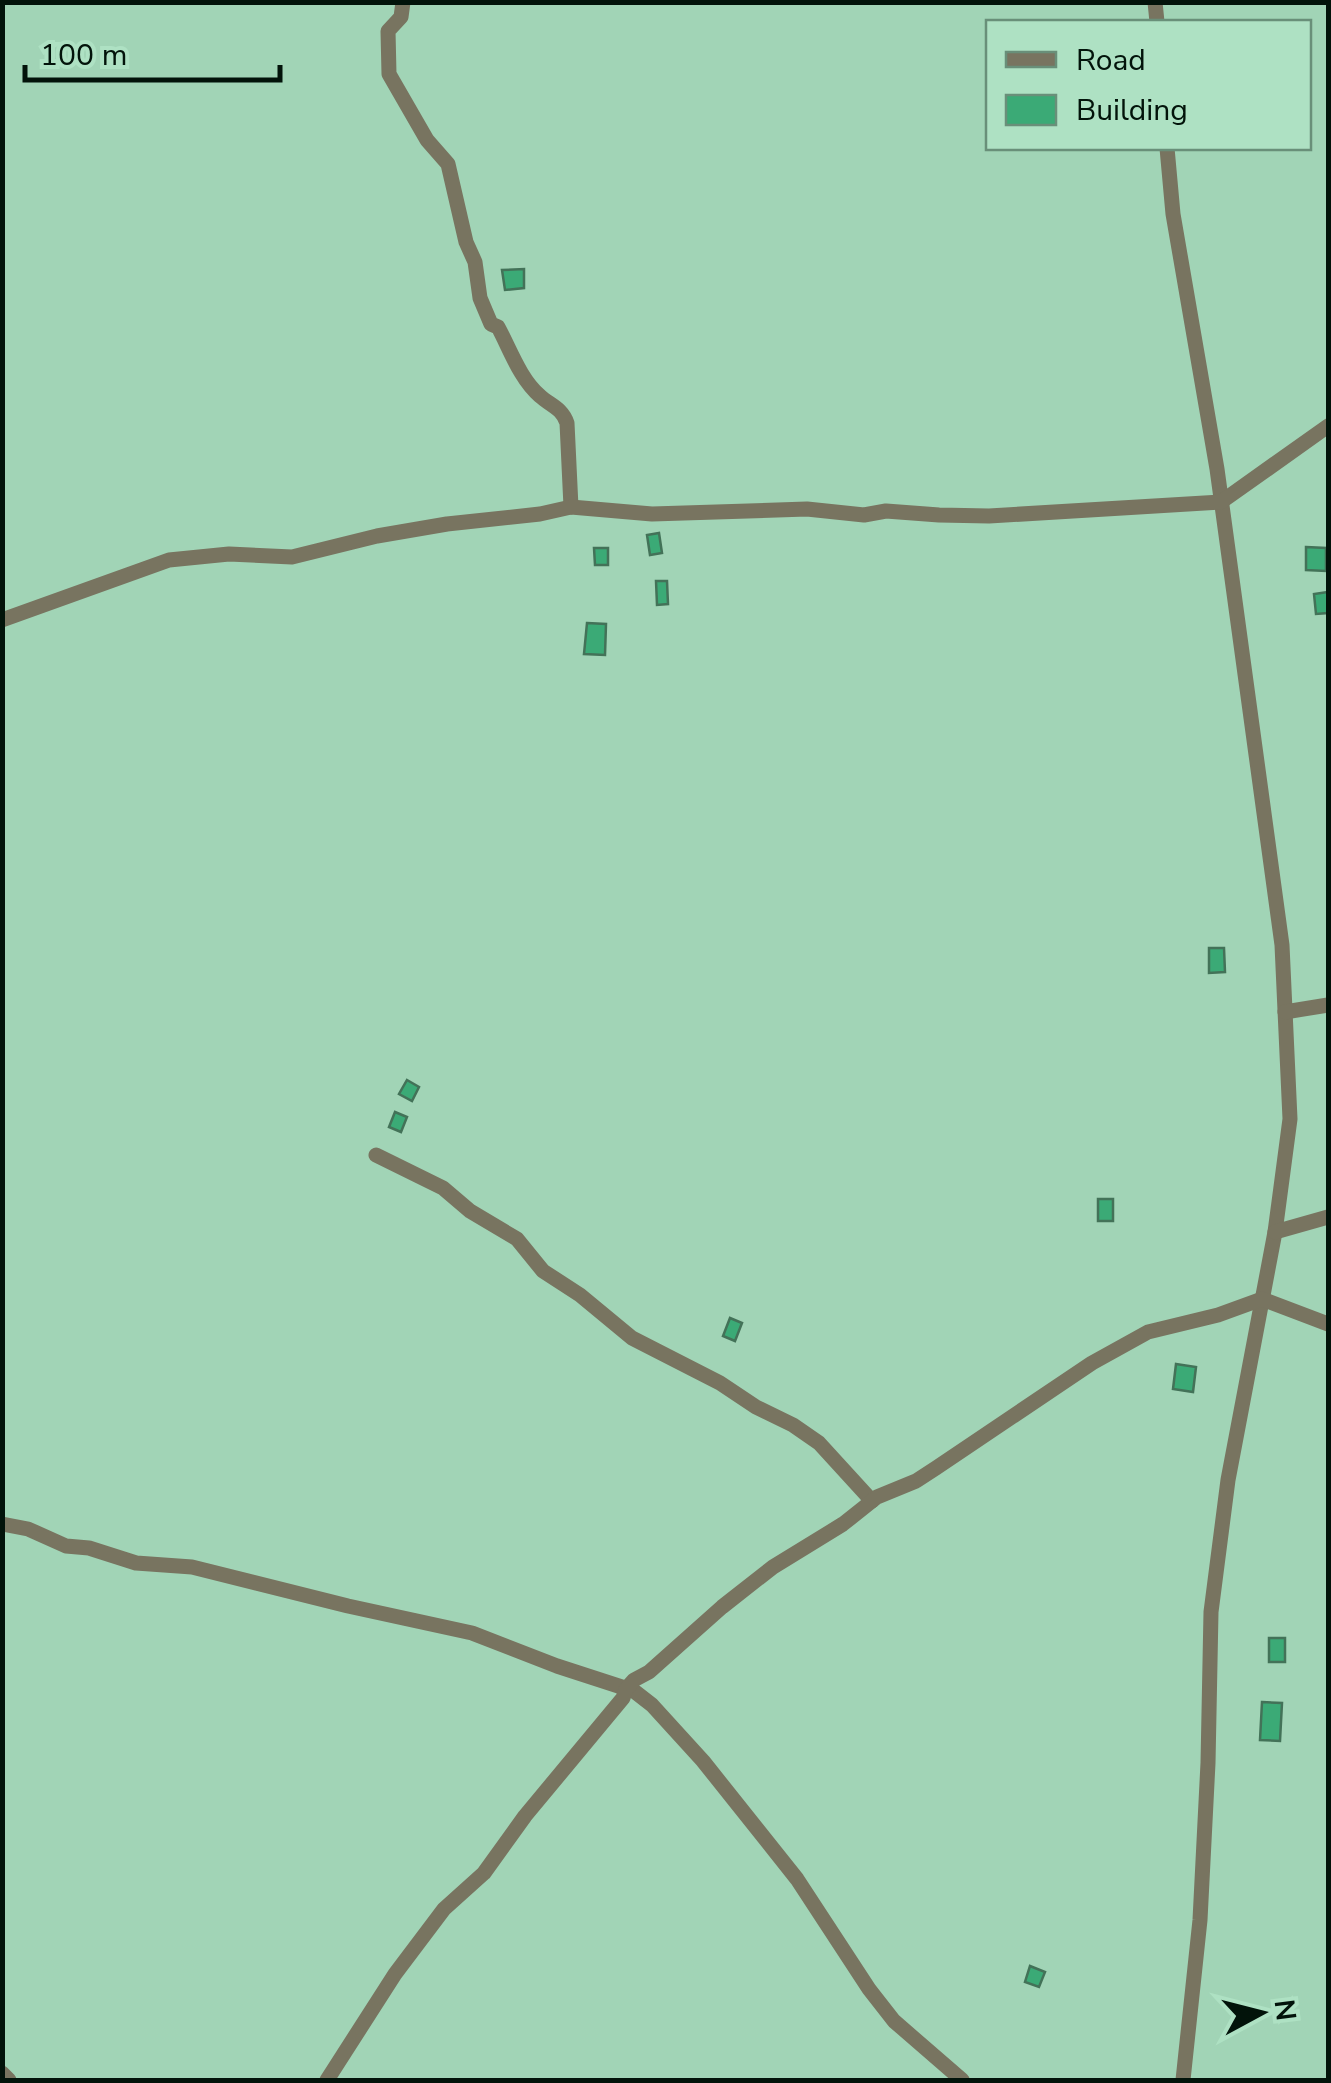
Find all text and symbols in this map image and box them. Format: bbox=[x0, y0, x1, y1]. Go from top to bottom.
scale bar bbox=[25, 20, 280, 82]
legend bbox=[986, 20, 1311, 150]
text: 100 m bbox=[40, 35, 127, 76]
text: Road bbox=[1076, 40, 1146, 81]
text: Building bbox=[1076, 90, 1188, 131]
north arrow bbox=[1211, 1963, 1311, 2063]
text: N bbox=[1265, 1997, 1305, 2023]

